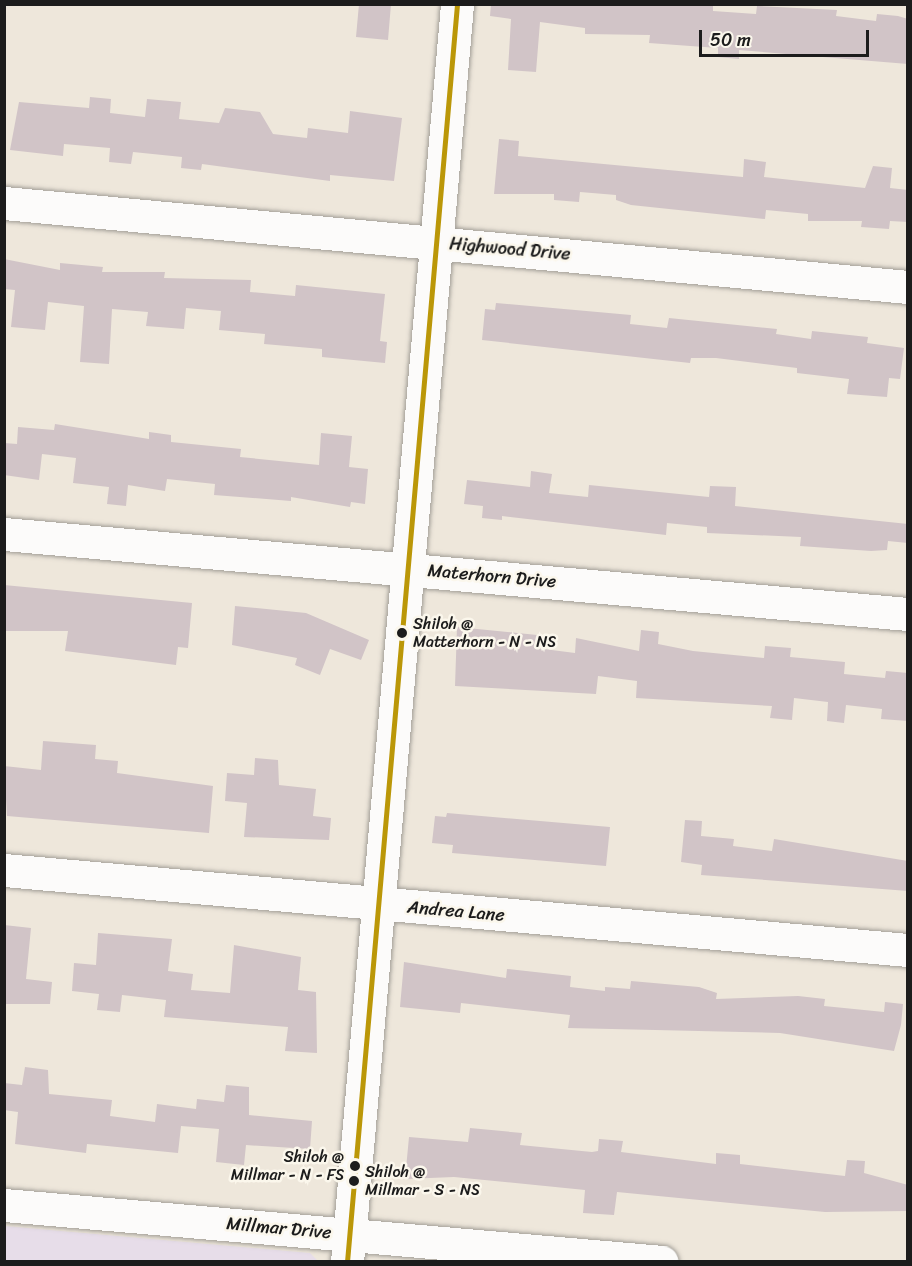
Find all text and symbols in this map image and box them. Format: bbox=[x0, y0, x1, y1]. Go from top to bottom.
scale bar bbox=[702, 18, 872, 56]
text: 50 m bbox=[710, 24, 751, 56]
street label: Highwood Drive bbox=[448, 233, 572, 265]
street label: Materhorn Drive bbox=[427, 560, 557, 592]
place label: Shiloh @ Matterhorn - N - NS bbox=[413, 614, 557, 652]
marker: Shiloh @ Matterhorn - N - NS bbox=[396, 627, 408, 639]
street label: Andrea Lane bbox=[406, 896, 506, 926]
place label: Shiloh @ Millmar - N - FS bbox=[230, 1147, 344, 1185]
marker: Shiloh @ Millmar - N - FS bbox=[349, 1160, 361, 1172]
place label: Shiloh @ Millmar - S - NS bbox=[365, 1162, 481, 1200]
marker: Shiloh @ Millmar - S - NS bbox=[348, 1175, 360, 1187]
street label: Millmar Drive bbox=[225, 1213, 333, 1243]

